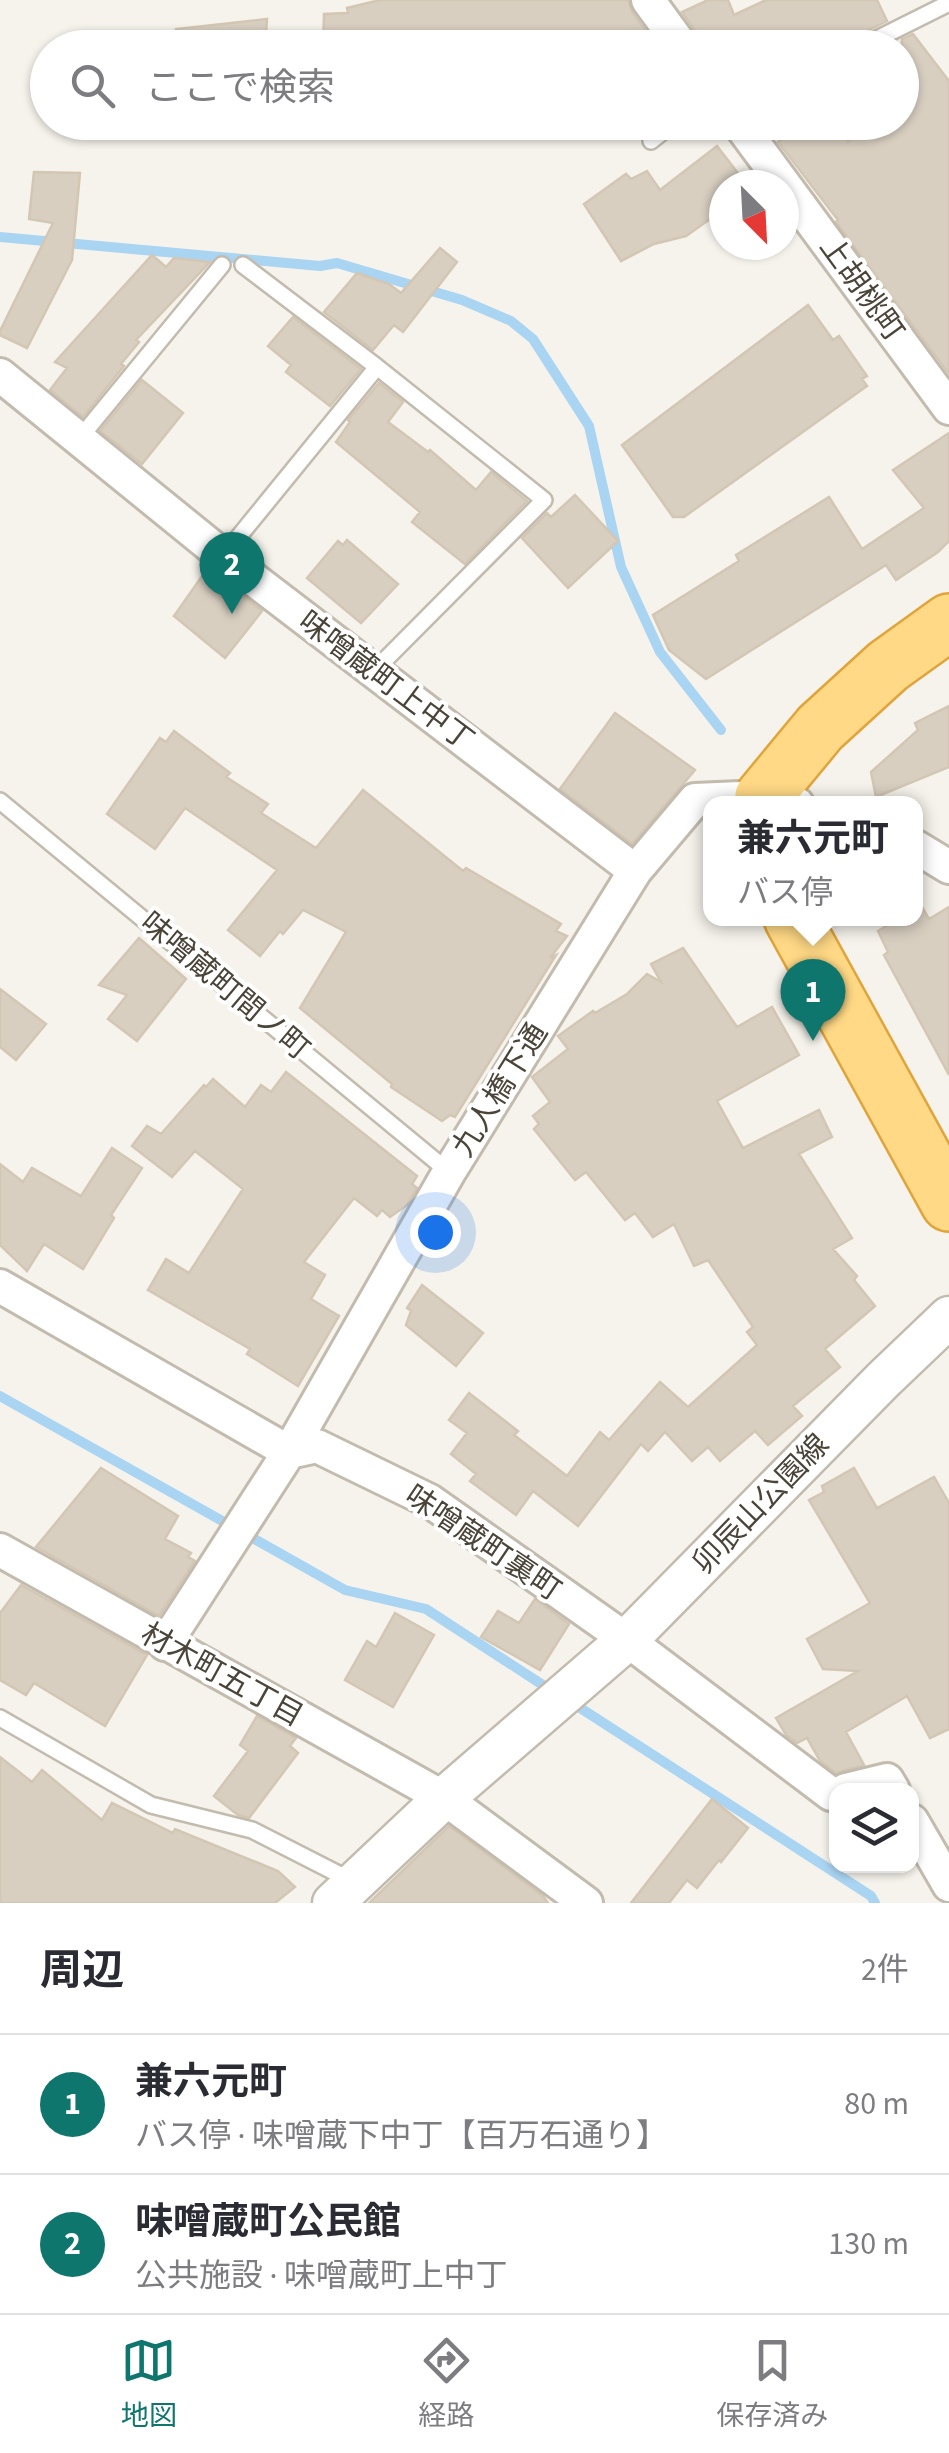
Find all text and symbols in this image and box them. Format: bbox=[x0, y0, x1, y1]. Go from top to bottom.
search box bbox=[30, 30, 919, 140]
icon: search bbox=[65, 58, 120, 113]
text: ここで検索 bbox=[145, 61, 335, 115]
north arrow bbox=[709, 170, 799, 260]
street label: 上胡桃町 bbox=[809, 228, 915, 350]
pin: 2 bbox=[200, 532, 264, 614]
street label: 味噌蔵町上中丁 bbox=[289, 601, 483, 761]
popup bbox=[703, 796, 923, 926]
text: 兼六元町 bbox=[737, 812, 889, 866]
text: バス停 bbox=[737, 870, 833, 916]
street label: 味噌蔵町間ノ町 bbox=[131, 902, 319, 1070]
pin: 1 bbox=[780, 958, 846, 1041]
street label: 九人橋下通 bbox=[442, 1015, 558, 1165]
your location bbox=[410, 1207, 461, 1258]
street label: 卯辰山公園線 bbox=[683, 1424, 839, 1584]
street label: 味噌蔵町裏町 bbox=[396, 1475, 570, 1611]
street label: 材木町五丁目 bbox=[133, 1613, 311, 1737]
map controls bbox=[829, 1783, 919, 1873]
button: layers bbox=[829, 1783, 919, 1873]
text: 周辺 bbox=[40, 1941, 124, 2001]
text: 2件 bbox=[861, 1947, 909, 1993]
text: 兼六元町 bbox=[135, 2055, 287, 2109]
text: 1 bbox=[64, 2081, 81, 2127]
text: 80 m bbox=[844, 2081, 909, 2127]
text: バス停 · 味噌蔵下中丁【百万石通り】 bbox=[135, 2113, 668, 2159]
text: 味噌蔵町公民館 bbox=[135, 2195, 401, 2249]
text: 2 bbox=[64, 2221, 81, 2267]
text: 130 m bbox=[828, 2221, 909, 2267]
text: 公共施設 · 味噌蔵町上中丁 bbox=[135, 2253, 508, 2299]
tab: 地図 bbox=[121, 2333, 177, 2436]
tab: 経路 bbox=[418, 2333, 474, 2436]
tab: 保存済み bbox=[716, 2333, 828, 2436]

